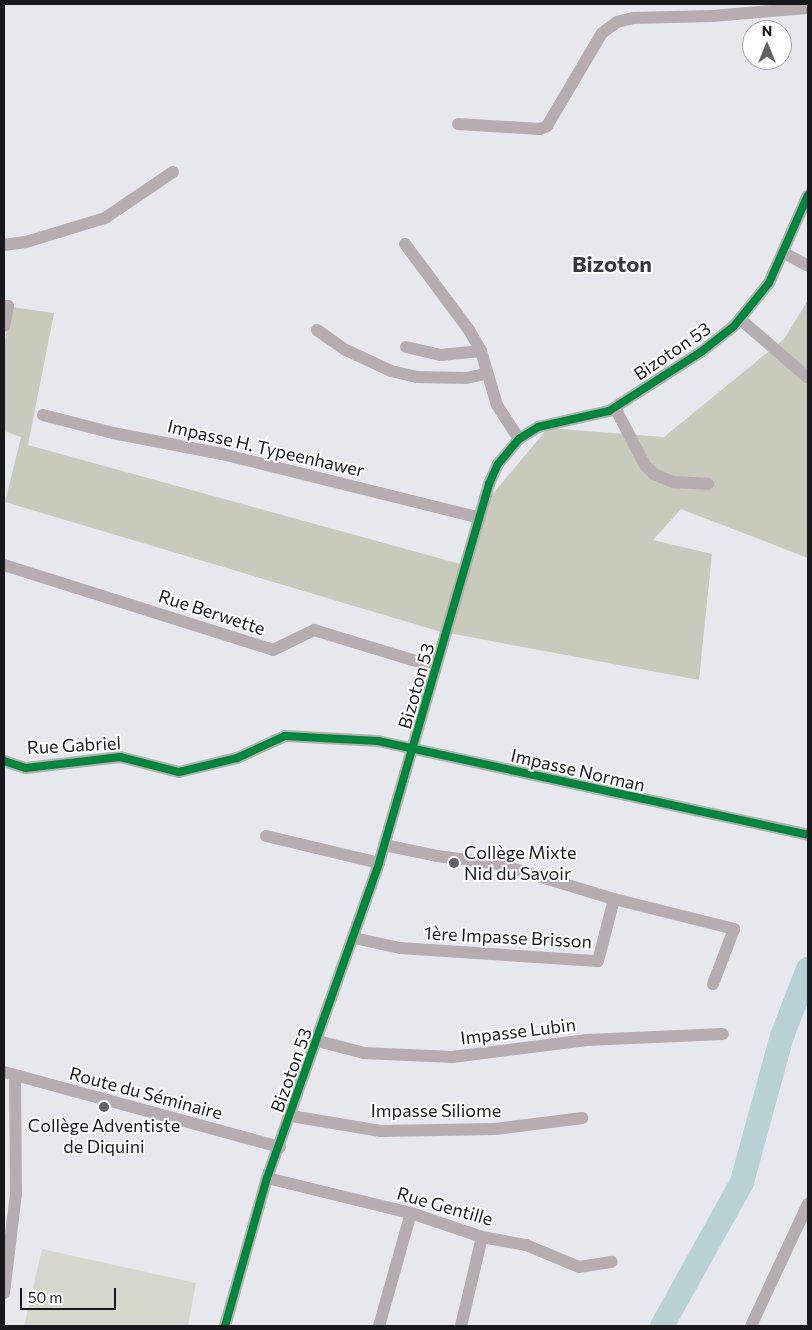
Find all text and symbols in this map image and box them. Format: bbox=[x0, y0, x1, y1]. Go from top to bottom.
north arrow bbox=[742, 20, 792, 70]
text: N bbox=[762, 22, 772, 39]
district label: Bizoton bbox=[572, 251, 652, 277]
street label: Bizoton 53 bbox=[629, 317, 715, 385]
street label: Impasse H. Typeenhawer bbox=[166, 415, 366, 481]
street label: Rue Berwette bbox=[156, 585, 268, 639]
street label: Bizoton 53 bbox=[393, 641, 439, 731]
street label: Rue Gabriel bbox=[26, 732, 122, 758]
street label: Impasse Norman bbox=[509, 744, 647, 796]
place label: Collège Mixte Nid du Savoir bbox=[464, 842, 576, 884]
marker: Collège Mixte Nid du Savoir bbox=[448, 857, 460, 869]
street label: 1ère Impasse Brisson bbox=[424, 922, 592, 952]
street label: Impasse Lubin bbox=[459, 1013, 577, 1049]
street label: Bizoton 53 bbox=[266, 1025, 316, 1115]
street label: Route du Séminaire bbox=[67, 1062, 225, 1124]
street label: Impasse Siliome bbox=[371, 1099, 501, 1121]
marker: Collège Adventiste de Diquini bbox=[98, 1101, 110, 1113]
place label: Collège Adventiste de Diquini bbox=[28, 1115, 180, 1158]
street label: Rue Gentille bbox=[395, 1182, 495, 1230]
scale bar bbox=[22, 1278, 119, 1310]
text: 50 m bbox=[28, 1288, 62, 1306]

